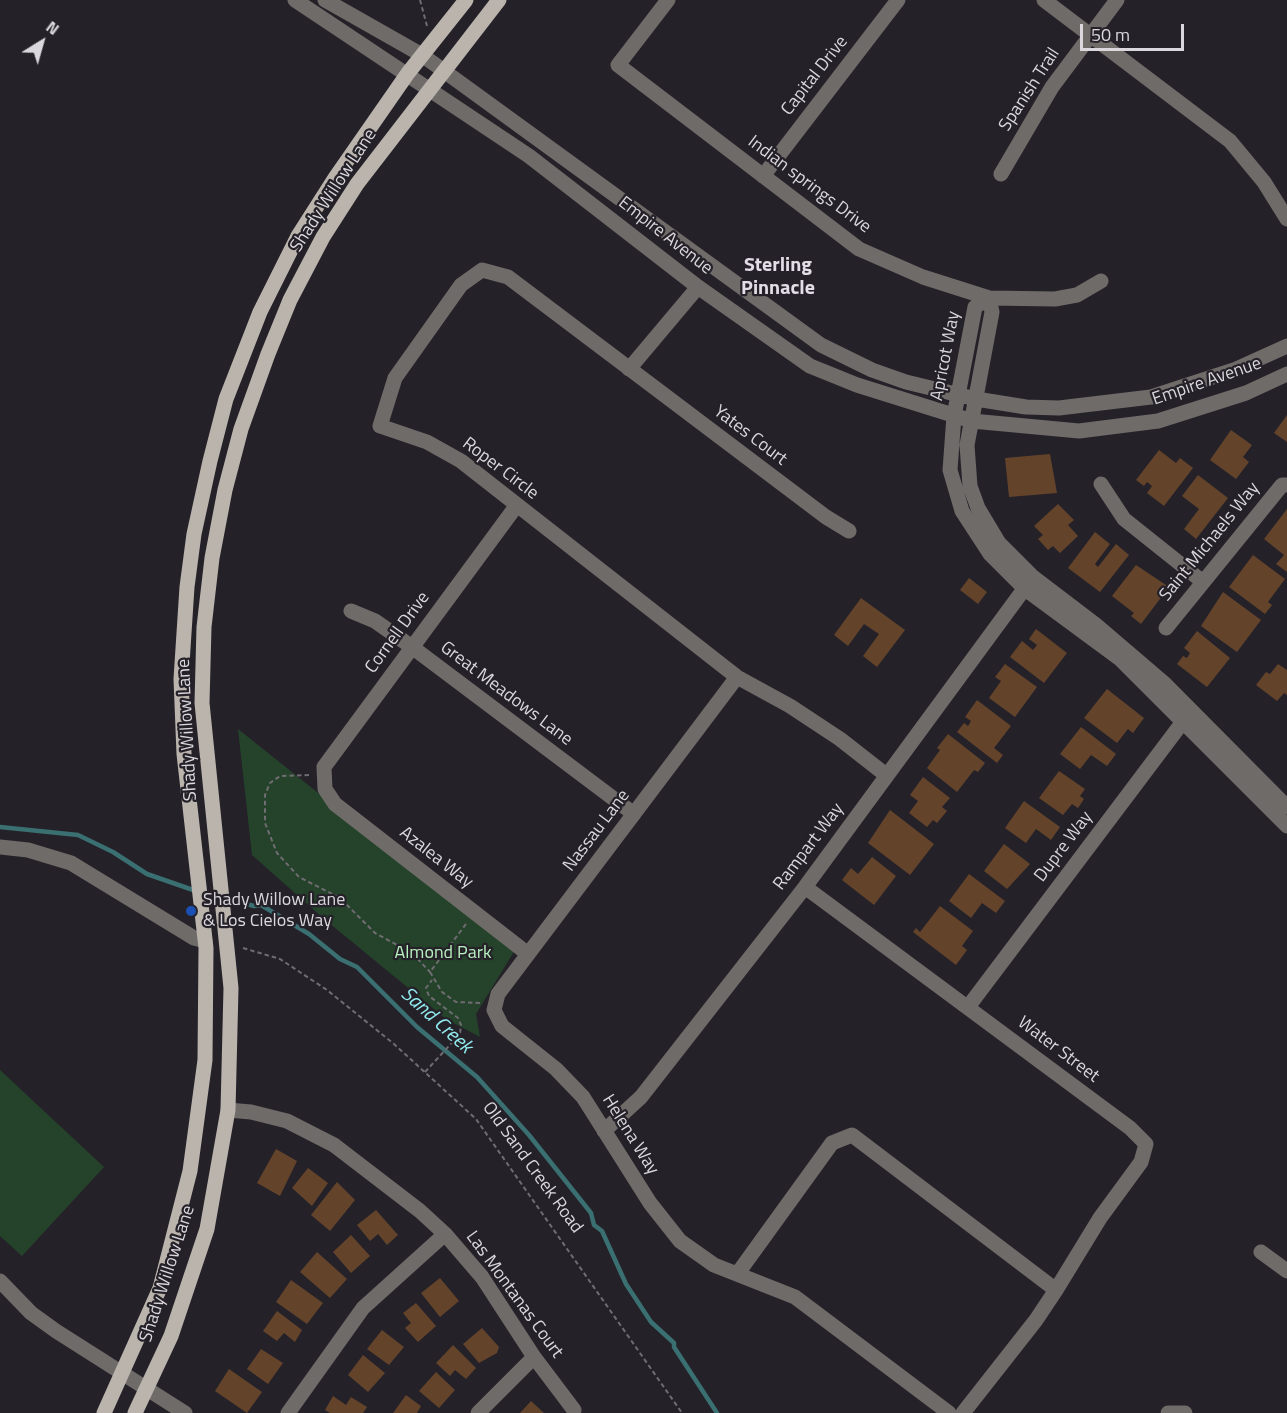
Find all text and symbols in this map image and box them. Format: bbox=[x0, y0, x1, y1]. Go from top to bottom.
north arrow bbox=[12, 12, 72, 72]
scale bar bbox=[1083, 12, 1186, 50]
text: N bbox=[41, 15, 64, 41]
text: 50 m bbox=[1091, 21, 1130, 48]
street label: Capital Drive bbox=[777, 32, 853, 120]
street label: Spanish Trail bbox=[995, 44, 1065, 136]
street label: Shady Willow Lane bbox=[286, 125, 382, 257]
street label: Indian springs Drive bbox=[743, 132, 875, 238]
street label: Empire Avenue bbox=[614, 192, 716, 280]
district label: Sterling Pinnacle bbox=[741, 254, 815, 301]
street label: Apricot Way bbox=[927, 309, 965, 403]
street label: Empire Avenue bbox=[1150, 353, 1264, 411]
street label: Yates Court bbox=[709, 401, 791, 471]
street label: Roper Circle bbox=[458, 433, 542, 505]
street label: Saint Michaels Way bbox=[1155, 478, 1265, 606]
street label: Cornell Drive bbox=[361, 588, 435, 678]
street label: Great Meadows Lane bbox=[436, 637, 576, 751]
street label: Shady Willow Lane bbox=[173, 658, 203, 802]
street label: Nassau Lane bbox=[559, 786, 635, 876]
street label: Rampart Way bbox=[769, 799, 849, 895]
street label: Dupre Way bbox=[1030, 807, 1098, 887]
street label: Azalea Way bbox=[395, 823, 477, 893]
place label: Shady Willow Lane & Los Cielos Way bbox=[203, 890, 345, 932]
marker: Shady Willow Lane & Los Cielos Way bbox=[184, 904, 198, 918]
park label: Almond Park bbox=[394, 943, 492, 965]
water label: Sand Creek bbox=[395, 983, 477, 1059]
street label: Water Street bbox=[1013, 1012, 1103, 1088]
street label: Helena Way bbox=[597, 1091, 663, 1179]
street label: Old Sand Creek Road bbox=[477, 1098, 587, 1238]
street label: Shady Willow Lane bbox=[136, 1203, 200, 1345]
street label: Las Montanas Court bbox=[461, 1227, 567, 1363]

